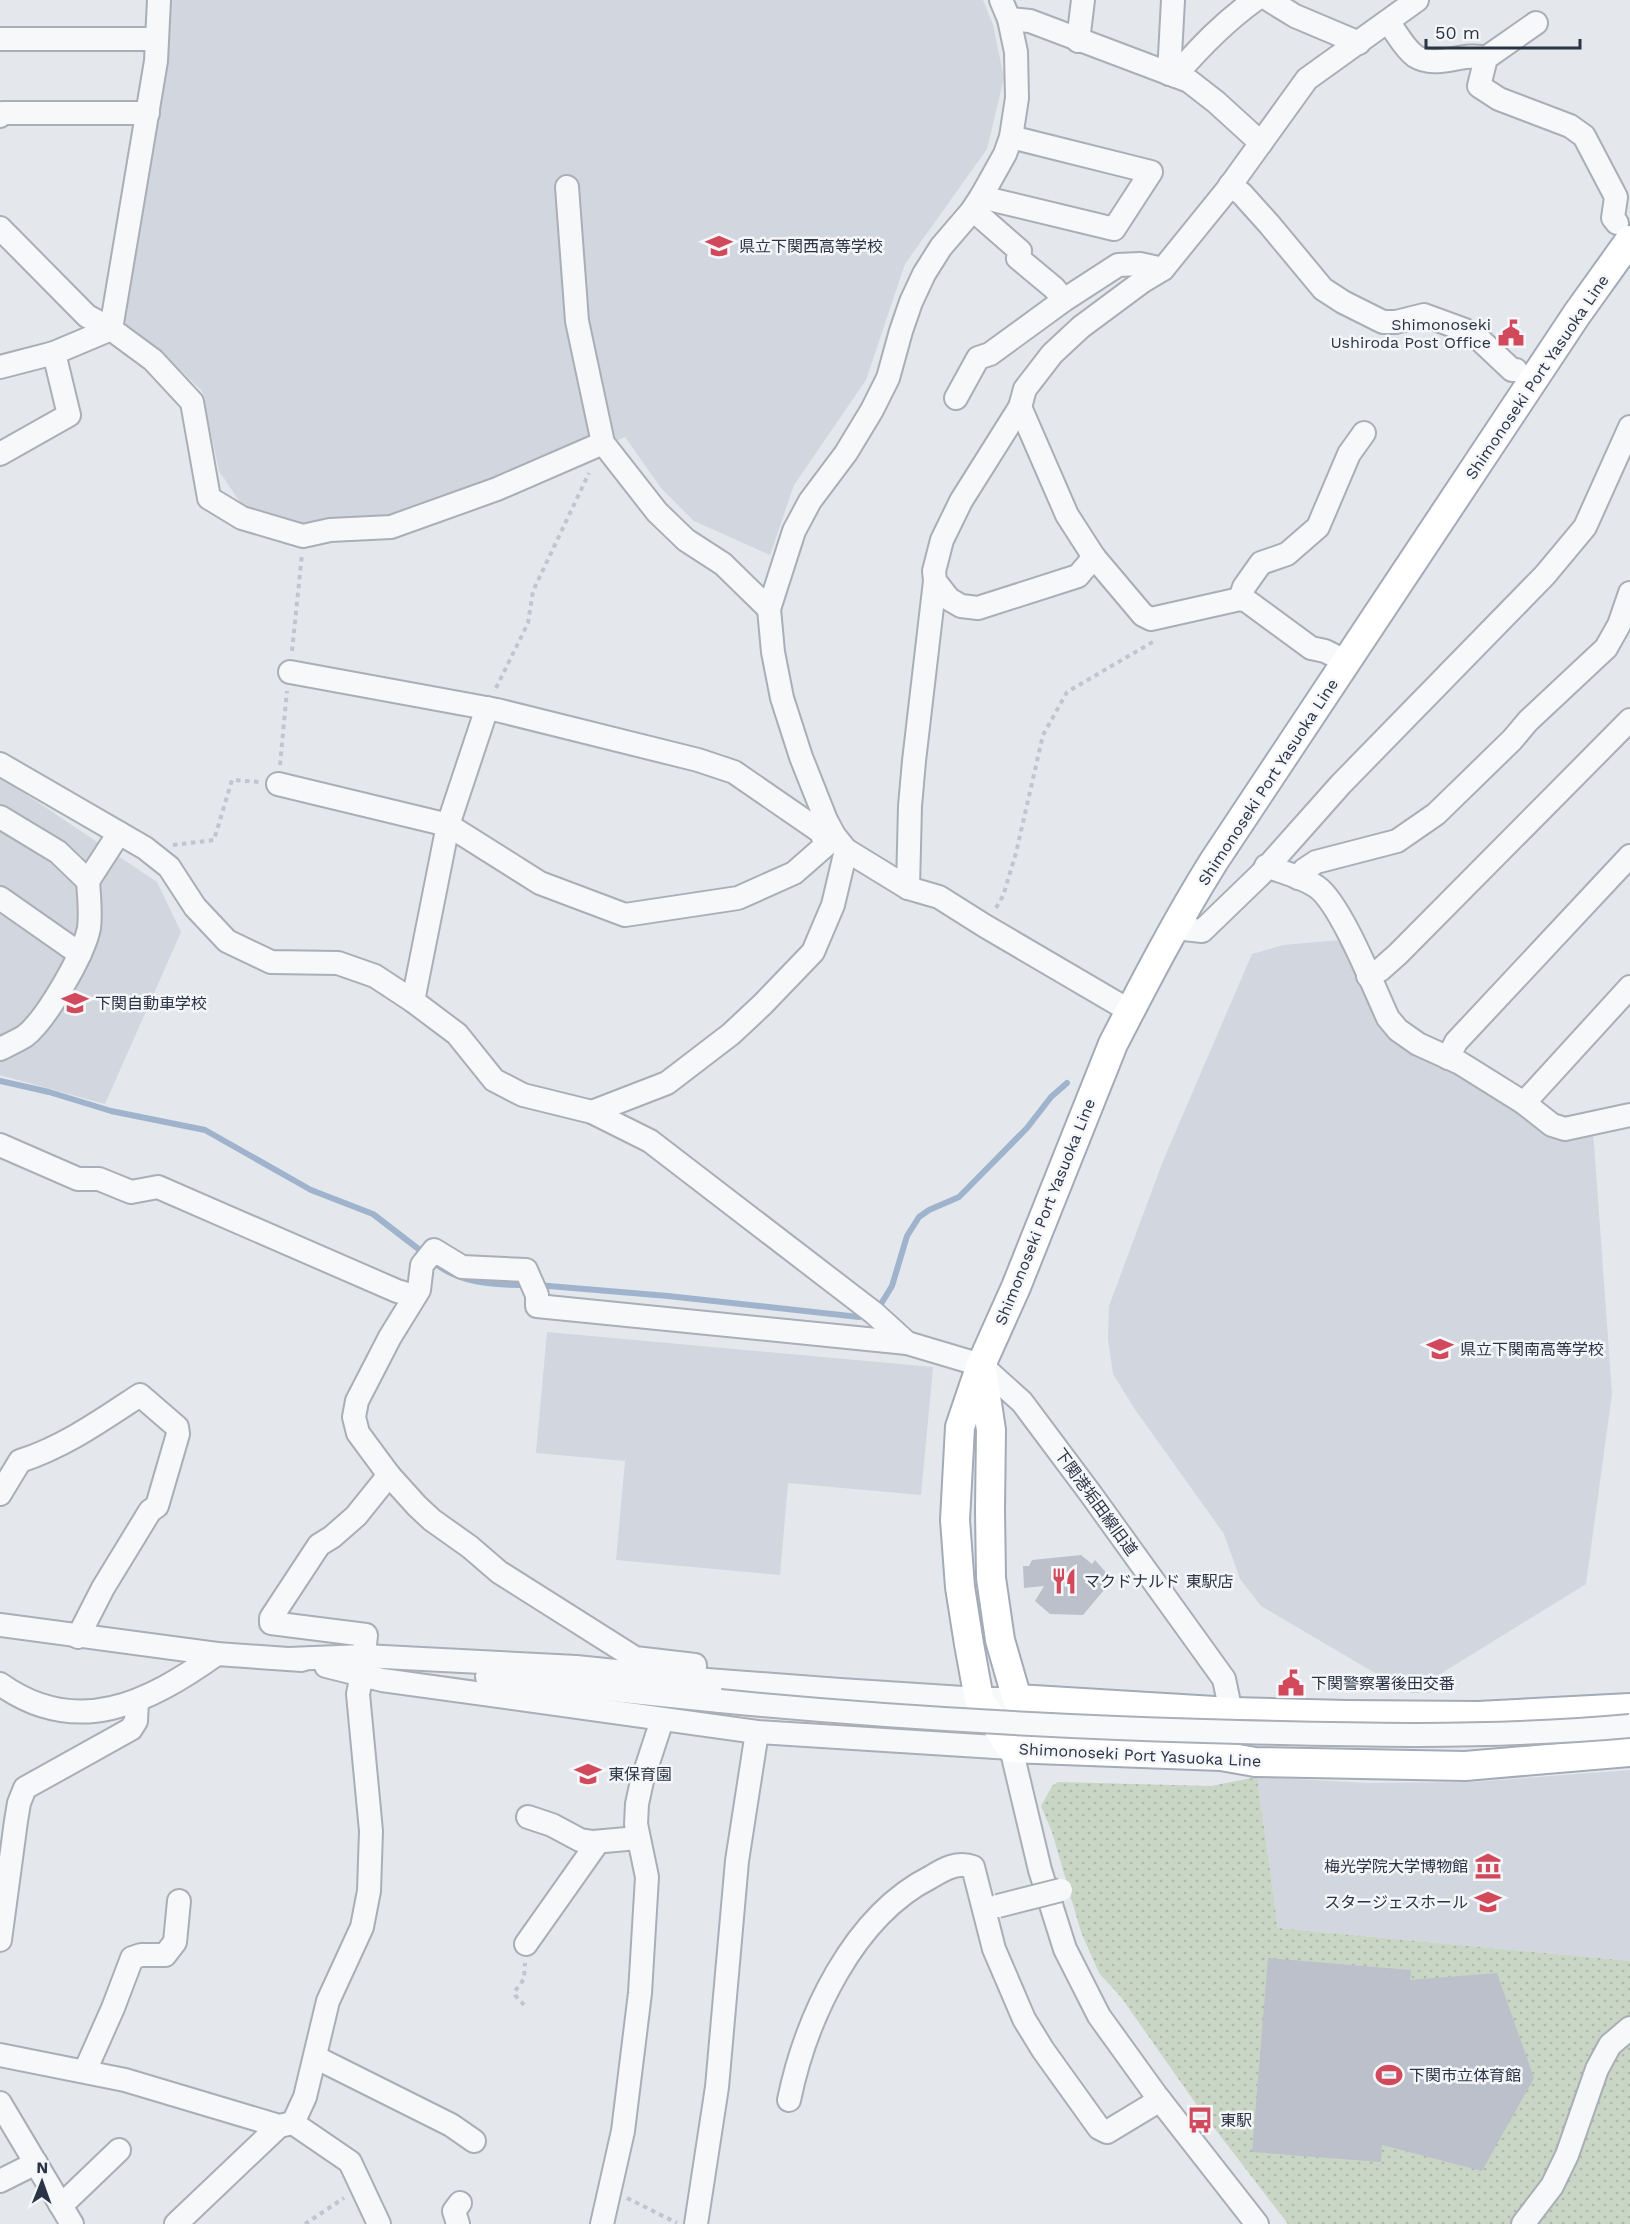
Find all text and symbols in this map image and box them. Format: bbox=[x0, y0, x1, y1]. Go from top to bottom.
scale bar bbox=[1426, 12, 1580, 50]
text: 50 m bbox=[1435, 22, 1480, 43]
school or university icon: 県立下関西高等学校 bbox=[704, 231, 734, 261]
place label: 県立下関西高等学校 bbox=[739, 237, 883, 256]
street label: Shimonoseki Port Yasuoka Line bbox=[1461, 271, 1613, 483]
place label: Shimonoseki Ushiroda Post Office bbox=[1330, 315, 1491, 352]
public building icon: Shimonoseki Ushiroda Post Office bbox=[1496, 318, 1526, 348]
street label: Shimonoseki Port Yasuoka Line bbox=[1194, 675, 1342, 889]
school or university icon: 下関自動車学校 bbox=[60, 988, 90, 1018]
place label: 下関自動車学校 bbox=[95, 994, 207, 1013]
street label: Shimonoseki Port Yasuoka Line bbox=[991, 1096, 1099, 1328]
school or university icon: 県立下関南高等学校 bbox=[1425, 1334, 1455, 1364]
place label: 県立下関南高等学校 bbox=[1460, 1340, 1604, 1359]
street label: 下関港垢田線旧道 bbox=[1051, 1445, 1141, 1559]
restaurant icon: マクドナルド 東駅店 bbox=[1049, 1566, 1079, 1596]
place label: マクドナルド 東駅店 bbox=[1084, 1572, 1233, 1591]
public building icon: 下関警察署後田交番 bbox=[1276, 1668, 1306, 1698]
place label: 下関警察署後田交番 bbox=[1311, 1674, 1455, 1693]
street label: Shimonoseki Port Yasuoka Line bbox=[1018, 1739, 1262, 1771]
school or university icon: 東保育園 bbox=[573, 1759, 603, 1789]
place label: 東保育園 bbox=[608, 1765, 672, 1784]
museum icon: 梅光学院大学博物館 bbox=[1473, 1851, 1503, 1881]
place label: 梅光学院大学博物館 bbox=[1324, 1857, 1468, 1876]
school or university icon: スタージェスホール bbox=[1473, 1887, 1503, 1917]
place label: スタージェスホール bbox=[1324, 1893, 1468, 1912]
sports icon: 下関市立体育館 bbox=[1374, 2060, 1404, 2090]
place label: 下関市立体育館 bbox=[1409, 2066, 1521, 2085]
bus stop icon: 東駅 bbox=[1185, 2105, 1215, 2135]
place label: 東駅 bbox=[1220, 2111, 1252, 2130]
north arrow bbox=[12, 2152, 72, 2212]
text: N bbox=[36, 2158, 48, 2177]

